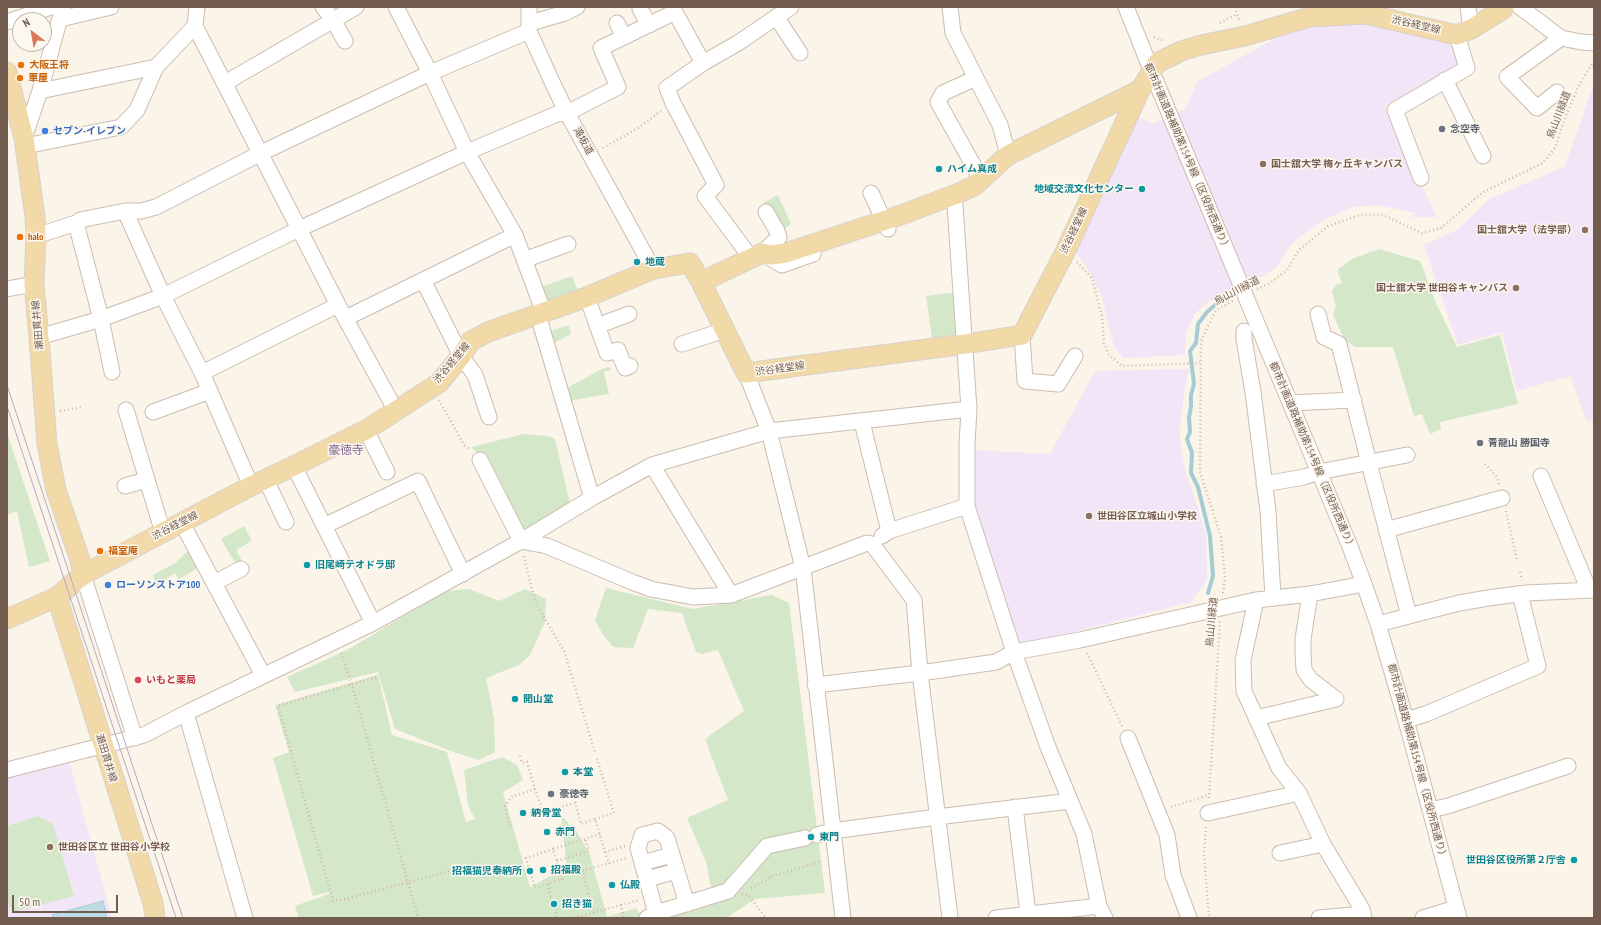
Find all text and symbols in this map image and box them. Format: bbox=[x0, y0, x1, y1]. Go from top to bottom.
north arrow bbox=[12, 12, 52, 52]
street label: 渋谷経堂線 bbox=[1390, 14, 1442, 36]
text: N bbox=[20, 15, 32, 30]
place label: 大阪王将 bbox=[29, 59, 69, 71]
marker: 大阪王将 bbox=[16, 60, 26, 70]
street label: 都市計画道路補助第154号線（区役所西通り） bbox=[1142, 61, 1232, 253]
place label: 車屋 bbox=[28, 72, 48, 84]
marker: 車屋 bbox=[15, 73, 25, 83]
street label: 烏山川緑道 bbox=[1544, 90, 1574, 140]
place label: 念空寺 bbox=[1450, 123, 1480, 135]
marker: 念空寺 bbox=[1437, 124, 1447, 134]
place label: セブン-イレブン bbox=[53, 125, 126, 137]
street label: 滝坂道 bbox=[570, 125, 596, 157]
marker: セブン-イレブン bbox=[40, 126, 50, 136]
place label: 国士舘大学 梅ヶ丘キャンパス bbox=[1271, 158, 1403, 170]
marker: 国士舘大学 梅ヶ丘キャンパス bbox=[1258, 159, 1268, 169]
place label: ハイム真成 bbox=[947, 163, 997, 175]
marker: ハイム真成 bbox=[934, 164, 944, 174]
place label: 地域交流文化センター bbox=[1034, 183, 1134, 195]
marker: 地域交流文化センター bbox=[1137, 184, 1147, 194]
street label: 渋谷経堂線 bbox=[1058, 206, 1090, 256]
place label: 国士舘大学（法学部） bbox=[1477, 224, 1577, 236]
marker: 国士舘大学（法学部） bbox=[1580, 225, 1590, 235]
place label: halo bbox=[28, 231, 43, 243]
marker: halo bbox=[15, 232, 25, 242]
place label: 地蔵 bbox=[645, 256, 665, 268]
marker: 地蔵 bbox=[632, 257, 642, 267]
street label: 烏山川緑道 bbox=[1212, 274, 1262, 308]
place label: 国士舘大学 世田谷キャンパス bbox=[1376, 282, 1508, 294]
marker: 国士舘大学 世田谷キャンパス bbox=[1511, 283, 1521, 293]
street label: 瀬田貫井線 bbox=[30, 300, 46, 350]
street label: 渋谷経堂線 bbox=[431, 340, 473, 386]
street label: 渋谷経堂線 bbox=[754, 360, 806, 378]
street label: 都市計画道路補助第154号線（区役所西通り） bbox=[1267, 360, 1357, 552]
place label: 青龍山 勝国寺 bbox=[1488, 437, 1550, 449]
marker: 青龍山 勝国寺 bbox=[1475, 438, 1485, 448]
district label: 豪徳寺 bbox=[328, 444, 364, 458]
street label: 渋谷経堂線 bbox=[150, 509, 200, 543]
place label: 世田谷区立城山小学校 bbox=[1097, 510, 1197, 522]
marker: 世田谷区立城山小学校 bbox=[1084, 511, 1094, 521]
place label: 福室庵 bbox=[108, 545, 138, 557]
marker: 福室庵 bbox=[95, 546, 105, 556]
place label: 旧尾崎テオドラ邸 bbox=[315, 559, 395, 571]
marker: 旧尾崎テオドラ邸 bbox=[302, 560, 312, 570]
place label: ローソンストア100 bbox=[116, 579, 200, 591]
marker: ローソンストア100 bbox=[103, 580, 113, 590]
street label: 烏山川緑道 bbox=[1204, 597, 1220, 647]
street label: 都市計画道路補助第154号線（区役所西通り） bbox=[1385, 662, 1449, 862]
place label: いもと薬局 bbox=[146, 674, 196, 686]
marker: いもと薬局 bbox=[133, 675, 143, 685]
place label: 開山堂 bbox=[523, 693, 553, 705]
marker: 開山堂 bbox=[510, 694, 520, 704]
street label: 瀬田貫井線 bbox=[93, 732, 119, 784]
place label: 本堂 bbox=[573, 766, 593, 778]
marker: 本堂 bbox=[560, 767, 570, 777]
place label: 豪徳寺 bbox=[559, 788, 589, 800]
marker: 豪徳寺 bbox=[546, 789, 556, 799]
place label: 納骨堂 bbox=[531, 807, 561, 819]
marker: 納骨堂 bbox=[518, 808, 528, 818]
place label: 赤門 bbox=[555, 826, 575, 838]
marker: 赤門 bbox=[542, 827, 552, 837]
place label: 東門 bbox=[819, 831, 839, 843]
marker: 東門 bbox=[806, 832, 816, 842]
place label: 世田谷区立 世田谷小学校 bbox=[58, 841, 170, 853]
marker: 世田谷区立 世田谷小学校 bbox=[45, 842, 55, 852]
place label: 世田谷区役所第２庁舎 bbox=[1466, 854, 1566, 866]
marker: 世田谷区役所第２庁舎 bbox=[1569, 855, 1579, 865]
place label: 招福殿 bbox=[551, 864, 581, 876]
place label: 招福猫児奉納所 bbox=[452, 865, 522, 877]
marker: 招福殿 bbox=[538, 865, 548, 875]
marker: 招福猫児奉納所 bbox=[525, 866, 535, 876]
place label: 仏殿 bbox=[620, 879, 640, 891]
marker: 仏殿 bbox=[607, 880, 617, 890]
scale bar bbox=[14, 887, 120, 913]
text: 50 m bbox=[19, 894, 40, 909]
place label: 招き猫 bbox=[562, 898, 592, 910]
marker: 招き猫 bbox=[549, 899, 559, 909]

